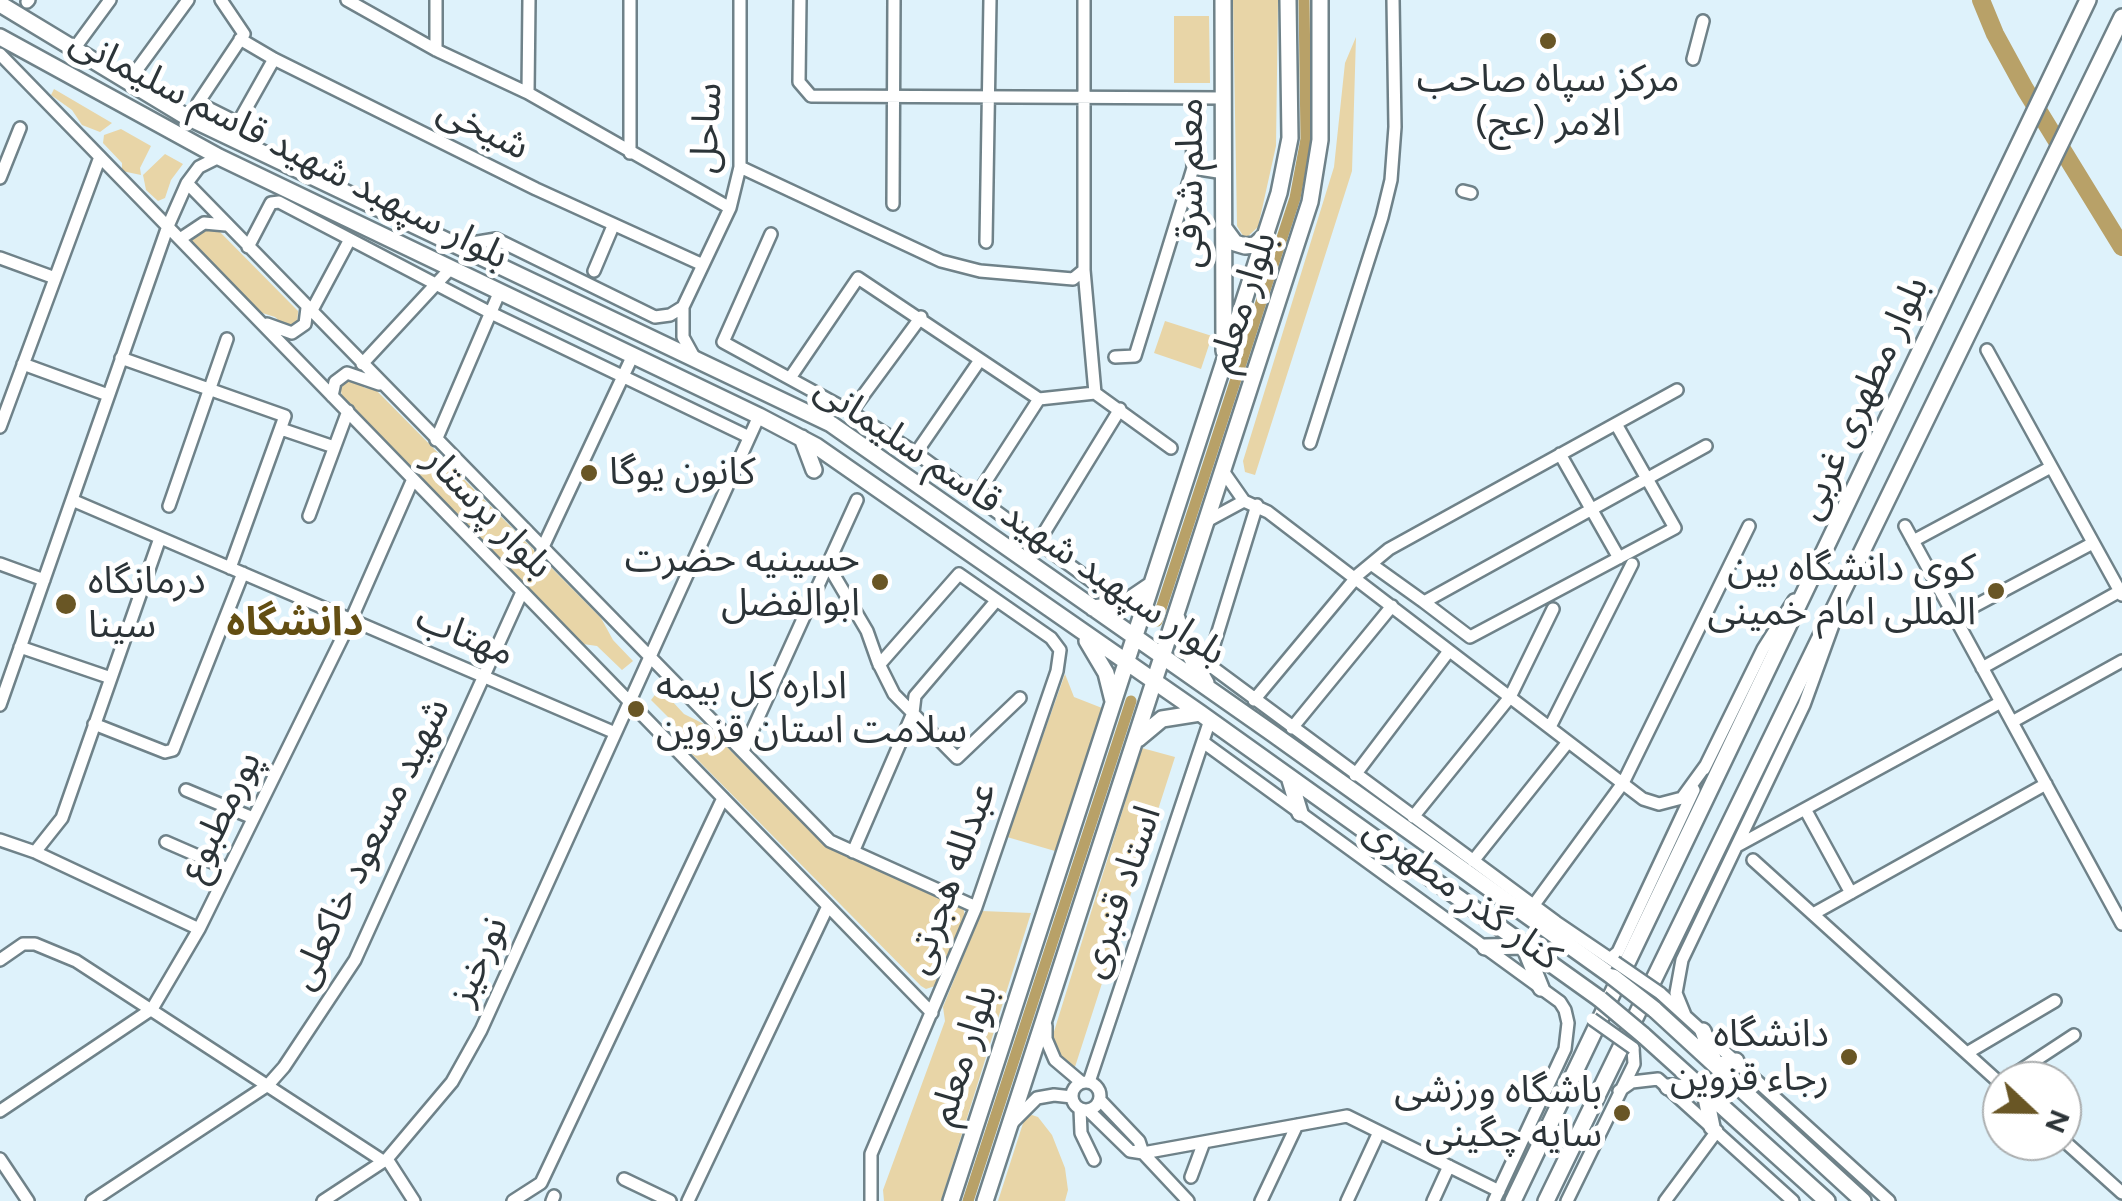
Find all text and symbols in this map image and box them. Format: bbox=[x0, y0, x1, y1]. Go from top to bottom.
street label: بلوار سپهبد شهید قاسم سلیمانی bbox=[62, 18, 516, 280]
marker: مرکز سپاه صاحب الامر (عج) bbox=[1537, 30, 1559, 52]
place label: مرکز سپاه صاحب الامر (عج) bbox=[1417, 57, 1679, 146]
street label: ساحل bbox=[682, 81, 732, 175]
street label: شیخی bbox=[430, 87, 536, 171]
street label: معلم شرقی bbox=[1168, 98, 1214, 268]
street label: بلوار معلم bbox=[1199, 226, 1287, 378]
street label: بلوار مطهری غربی bbox=[1787, 269, 1939, 527]
street label: بلوار سپهبد شهید قاسم سلیمانی bbox=[806, 366, 1234, 676]
street label: بلوار پرستار bbox=[414, 437, 562, 589]
place label: کانون یوگا bbox=[609, 450, 755, 496]
marker: کانون یوگا bbox=[578, 462, 600, 484]
place label: حسینیه حضرت ابوالفضل bbox=[625, 537, 860, 626]
place label: کوی دانشگاه بین المللی امام خمینی bbox=[1708, 546, 1976, 636]
place label: درمانگاه سینا bbox=[88, 559, 206, 648]
marker: حسینیه حضرت ابوالفضل bbox=[869, 571, 891, 593]
marker: کوی دانشگاه بین المللی امام خمینی bbox=[1985, 580, 2007, 602]
marker: درمانگاه سینا bbox=[53, 591, 79, 617]
street label: مهتاب bbox=[409, 595, 521, 677]
district label: دانشگاه bbox=[227, 599, 363, 647]
place label: اداره کل بیمه سلامت استان قزوین bbox=[656, 664, 967, 754]
street label: شهید مسعود خاکعلی bbox=[280, 691, 460, 997]
marker: اداره کل بیمه سلامت استان قزوین bbox=[625, 698, 647, 720]
street label: پورمطبوع bbox=[170, 744, 272, 888]
street label: عبدلله هجرتی bbox=[895, 776, 1007, 980]
street label: استاد قنبری bbox=[1070, 800, 1172, 984]
street label: کنار گذر مطهری bbox=[1355, 807, 1569, 981]
street label: نورخیز bbox=[439, 910, 519, 1012]
street label: بلوار معلم bbox=[920, 979, 1008, 1131]
place label: دانشگاه رجاء قزوین bbox=[1670, 1012, 1829, 1102]
marker: دانشگاه رجاء قزوین bbox=[1838, 1046, 1860, 1068]
north arrow bbox=[1982, 1061, 2082, 1161]
place label: باشگاه ورزشى سايه چگينى bbox=[1394, 1068, 1602, 1158]
marker: باشگاه ورزشى سايه چگينى bbox=[1611, 1102, 1633, 1124]
text: N bbox=[2038, 1105, 2078, 1138]

